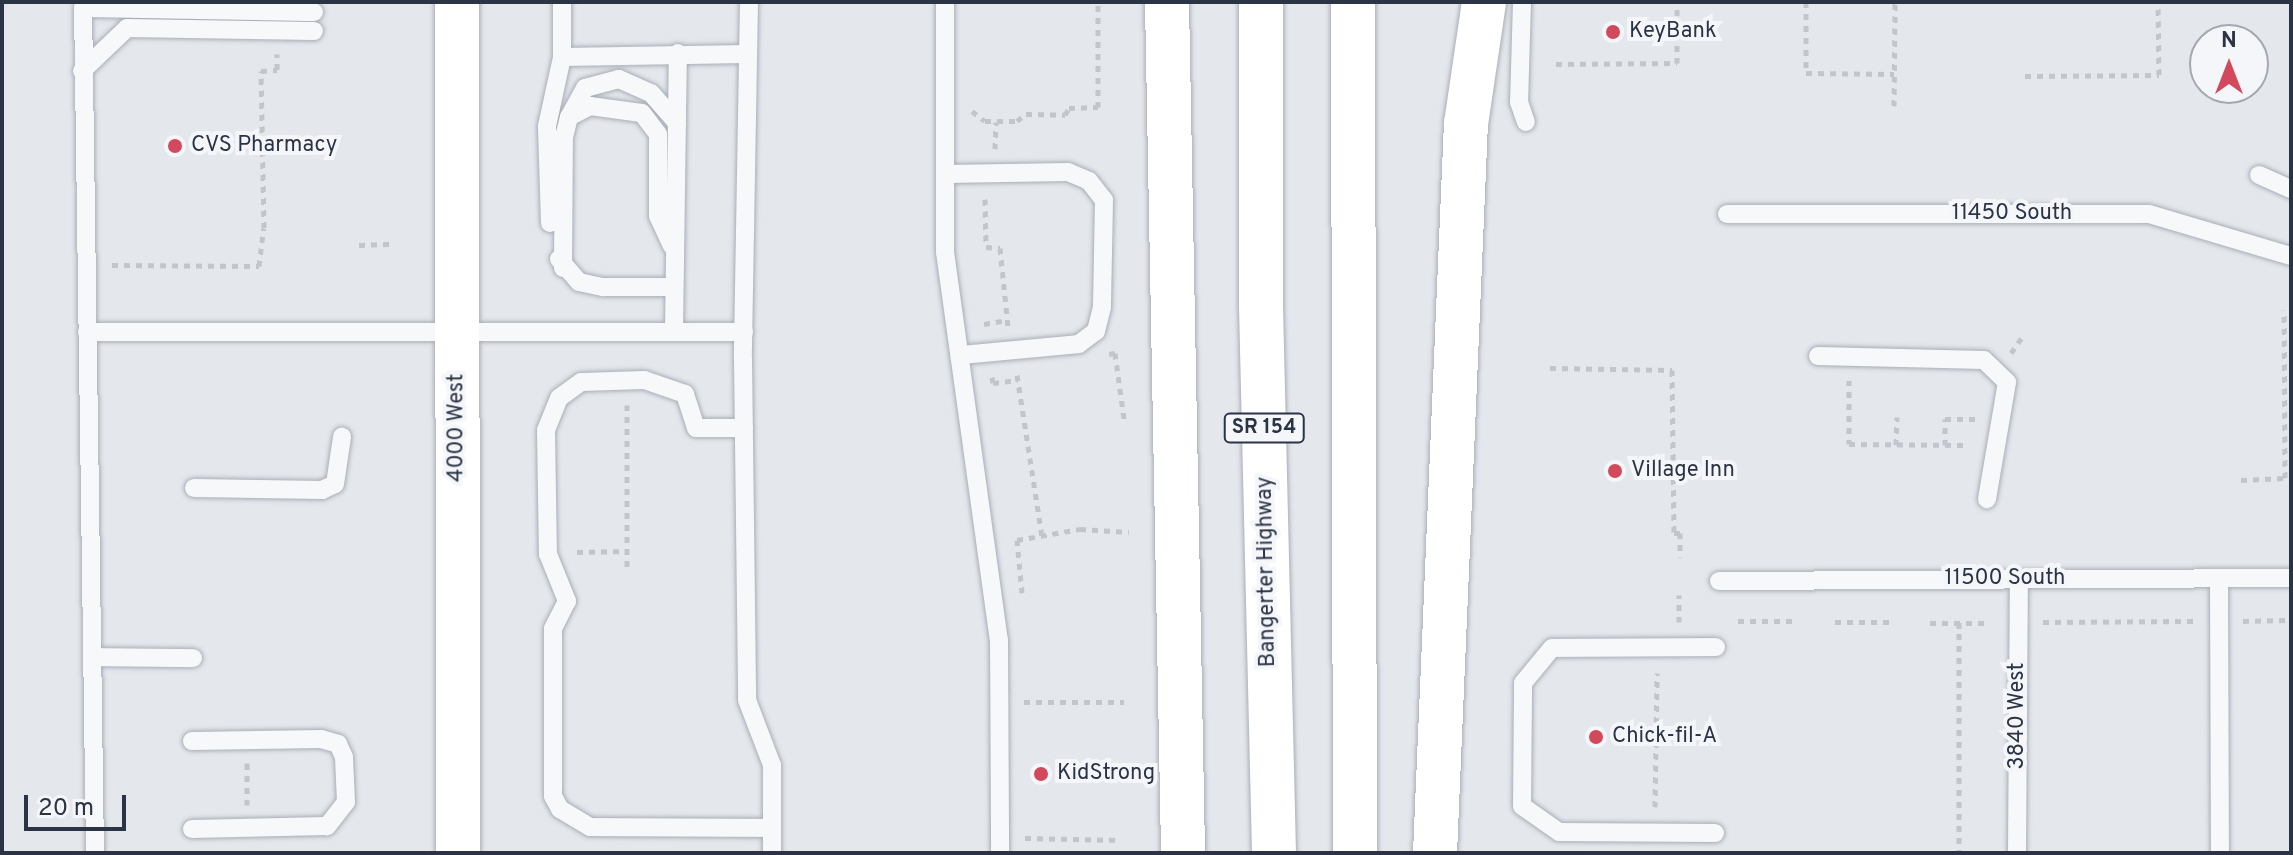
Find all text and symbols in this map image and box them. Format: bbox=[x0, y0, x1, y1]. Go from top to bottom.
place label: KeyBank bbox=[1629, 19, 1717, 45]
marker: KeyBank bbox=[1604, 23, 1622, 41]
north arrow bbox=[2189, 24, 2269, 104]
text: N bbox=[2221, 28, 2237, 55]
place label: CVS Pharmacy bbox=[191, 133, 337, 159]
marker: CVS Pharmacy bbox=[166, 137, 184, 155]
street label: 11450 South bbox=[1952, 201, 2072, 227]
street label: 4000 West bbox=[444, 374, 470, 482]
road number: SR 154 bbox=[1222, 412, 1306, 444]
place label: Village Inn bbox=[1631, 458, 1735, 484]
marker: Village Inn bbox=[1606, 462, 1624, 480]
street label: Bangerter Highway bbox=[1252, 477, 1282, 667]
street label: 11500 South bbox=[1945, 566, 2065, 592]
street label: 3840 West bbox=[2005, 662, 2031, 770]
place label: Chick-fil-A bbox=[1612, 724, 1717, 750]
marker: Chick-fil-A bbox=[1587, 728, 1605, 746]
place label: KidStrong bbox=[1057, 761, 1155, 787]
marker: KidStrong bbox=[1032, 765, 1050, 783]
scale bar bbox=[28, 779, 130, 829]
text: 20 m bbox=[38, 794, 94, 824]

